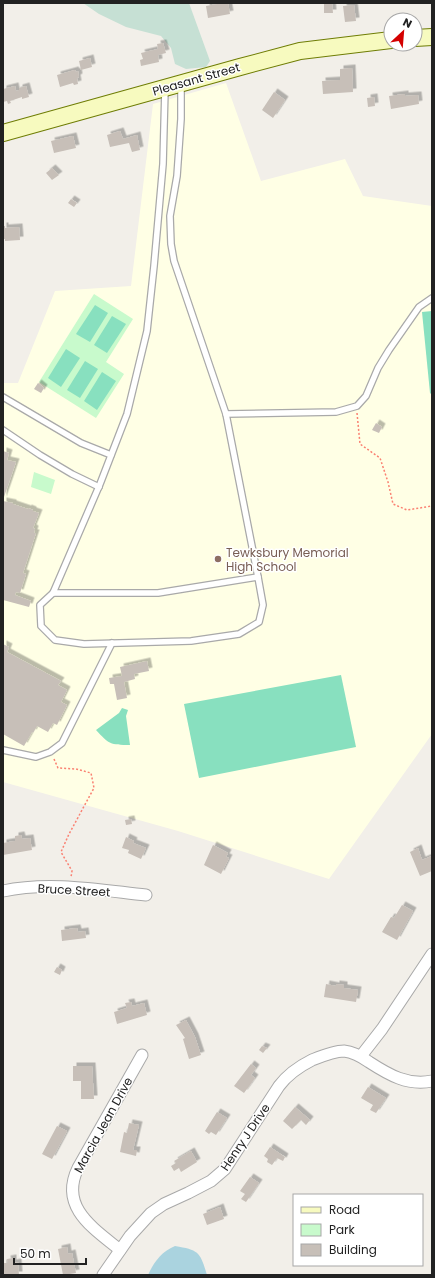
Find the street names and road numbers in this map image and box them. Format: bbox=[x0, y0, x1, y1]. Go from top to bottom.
street label: Pleasant Street bbox=[150, 58, 242, 100]
street label: Bruce Street bbox=[37, 880, 111, 900]
street label: Marcia Jean Drive bbox=[70, 1074, 136, 1176]
street label: Henry J Drive bbox=[216, 1100, 274, 1174]

